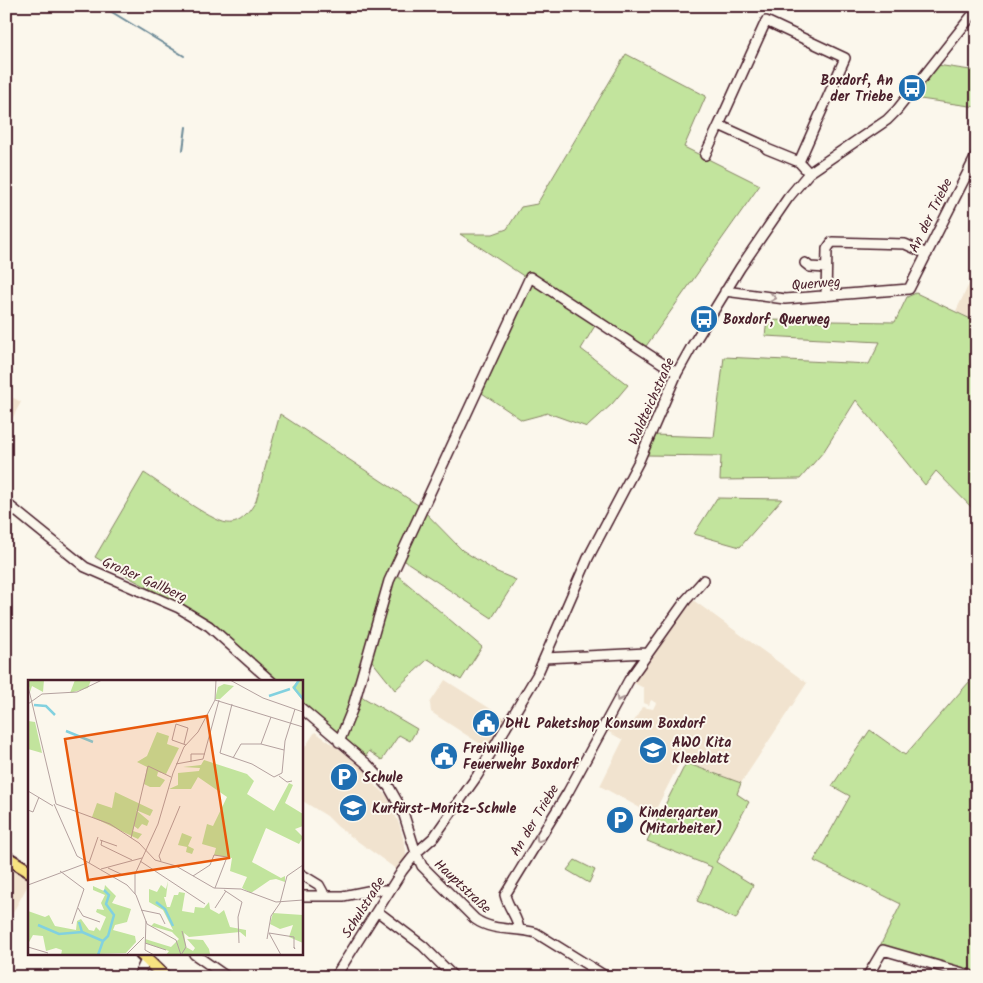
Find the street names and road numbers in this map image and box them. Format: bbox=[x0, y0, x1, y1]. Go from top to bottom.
street label: An der Triebe bbox=[903, 174, 959, 256]
street label: Querweg bbox=[791, 271, 841, 297]
street label: Waldteichstraße bbox=[623, 353, 681, 449]
street label: Großer Gallberg bbox=[98, 551, 191, 609]
street label: An der Triebe bbox=[505, 780, 565, 861]
street label: Hauptstraße bbox=[429, 854, 497, 920]
street label: Schulstraße bbox=[336, 872, 392, 942]

